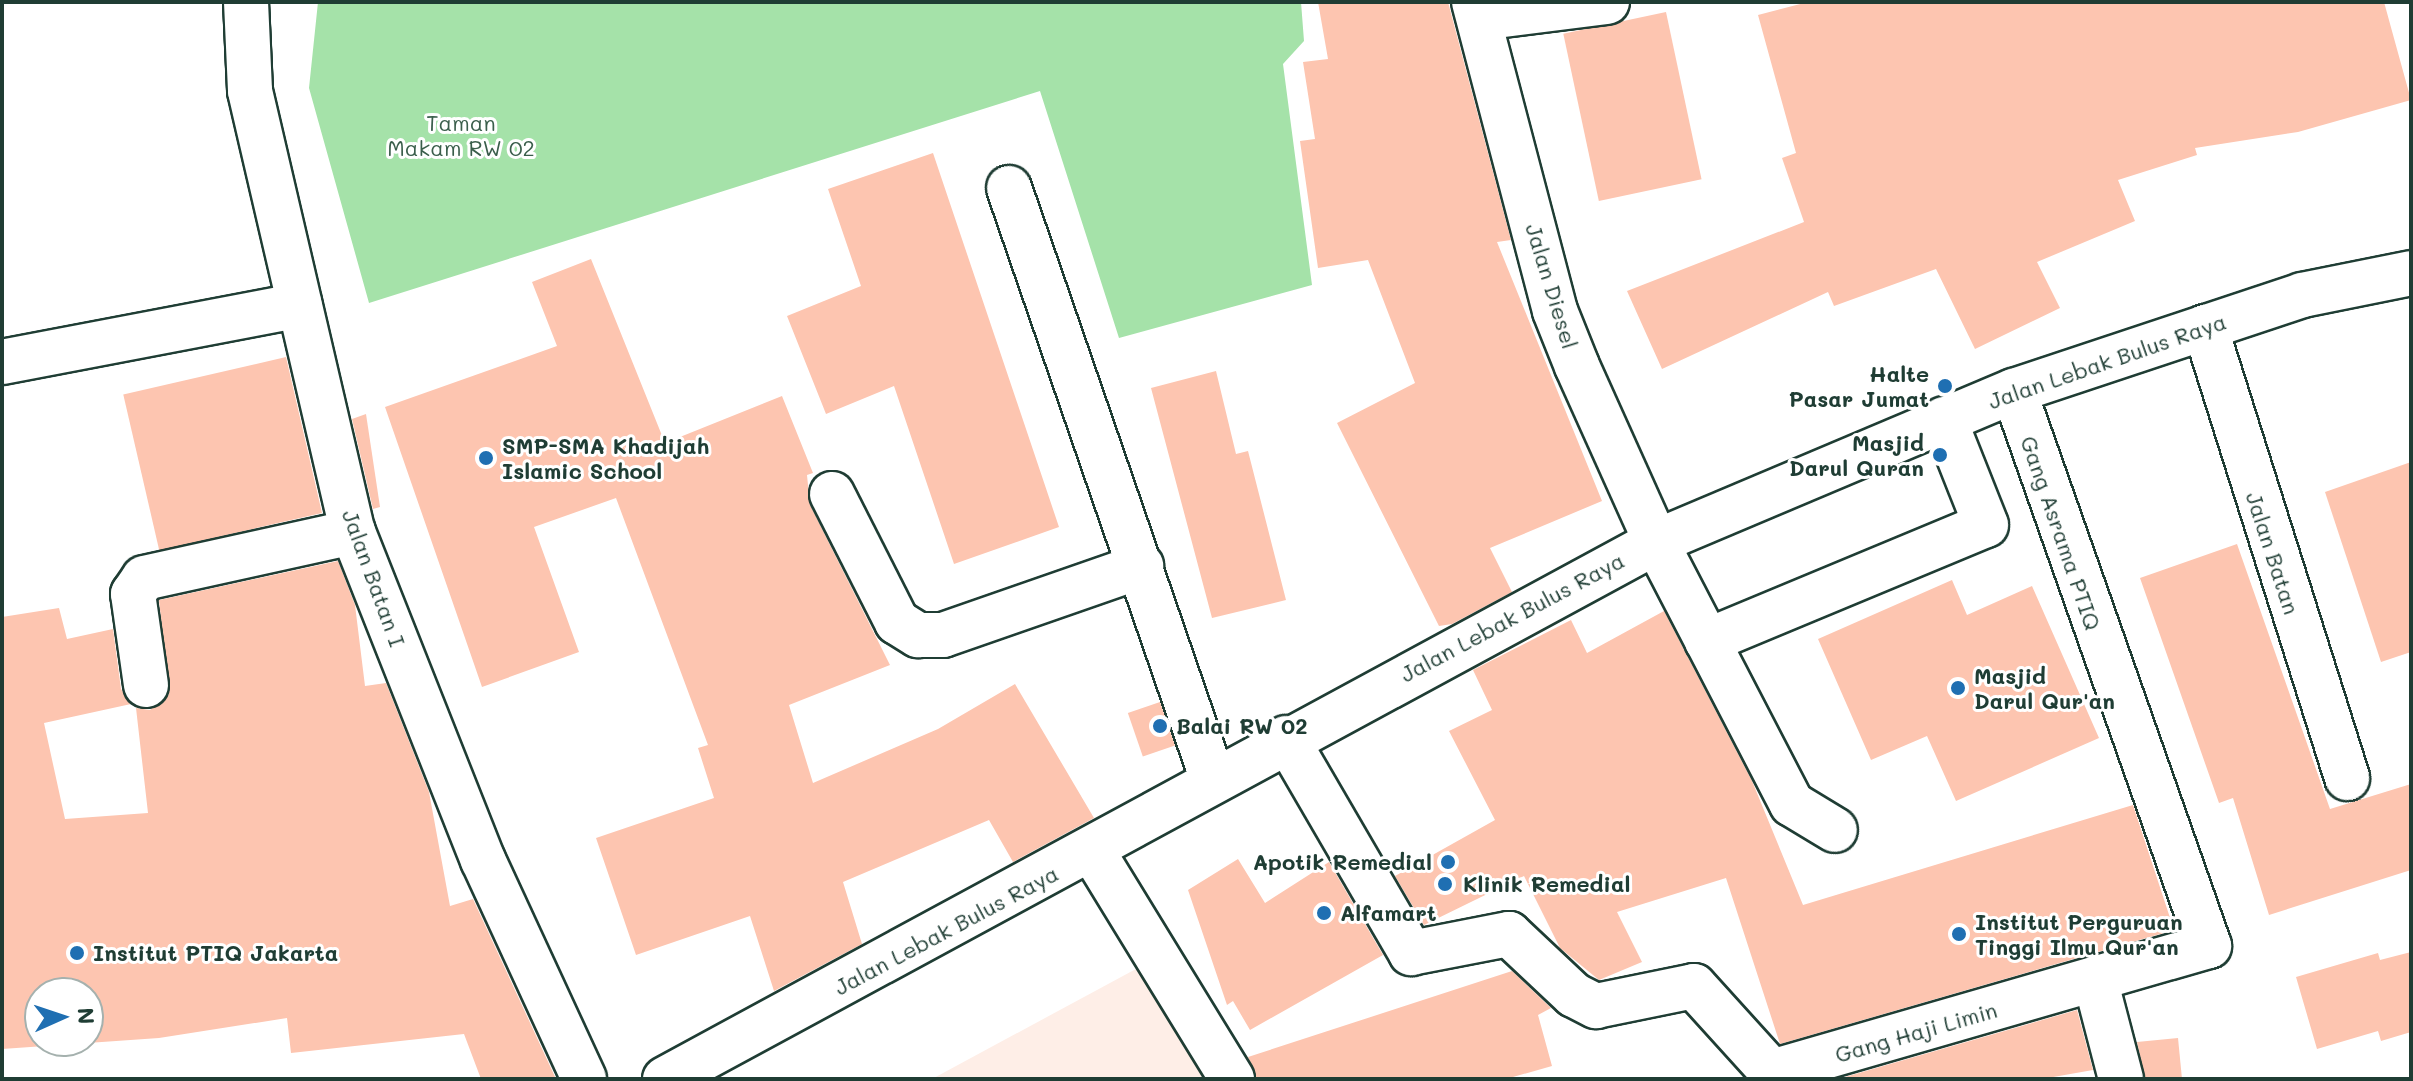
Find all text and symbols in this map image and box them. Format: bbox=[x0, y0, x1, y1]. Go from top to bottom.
park label: Taman Makam RW 02 bbox=[387, 109, 535, 160]
street label: Jalan Diesel bbox=[1520, 220, 1584, 352]
street label: Jalan Lebak Bulus Raya bbox=[1985, 308, 2229, 414]
place label: Halte Pasar Jumat bbox=[1789, 360, 1929, 412]
marker: Halte Pasar Jumat bbox=[1936, 377, 1954, 395]
place label: Masjid Darul Quran bbox=[1789, 429, 1924, 480]
place label: SMP-SMA Khadijah Islamic School bbox=[502, 432, 709, 484]
street label: Gang Asrama PTIQ bbox=[2015, 433, 2107, 633]
marker: Masjid Darul Quran bbox=[1931, 446, 1949, 464]
marker: SMP-SMA Khadijah Islamic School bbox=[477, 449, 495, 467]
street label: Jalan Batan bbox=[2241, 488, 2305, 618]
street label: Jalan Batan I bbox=[337, 506, 411, 650]
street label: Jalan Lebak Bulus Raya bbox=[1395, 547, 1629, 687]
place label: Masjid Darul Qur'an bbox=[1974, 662, 2115, 714]
marker: Masjid Darul Qur'an bbox=[1949, 679, 1967, 697]
place label: Balai RW 02 bbox=[1176, 713, 1307, 739]
marker: Balai RW 02 bbox=[1151, 717, 1169, 735]
place label: Apotik Remedial bbox=[1253, 849, 1432, 875]
marker: Apotik Remedial bbox=[1439, 853, 1457, 871]
street label: Jalan Lebak Bulus Raya bbox=[829, 860, 1063, 1000]
place label: Klinik Remedial bbox=[1463, 871, 1630, 897]
marker: Klinik Remedial bbox=[1434, 873, 1456, 895]
place label: Alfamart bbox=[1340, 900, 1436, 926]
marker: Alfamart bbox=[1315, 904, 1333, 922]
place label: Institut Perguruan Tinggi Ilmu Qur'an bbox=[1975, 908, 2183, 960]
marker: Institut Perguruan Tinggi Ilmu Qur'an bbox=[1950, 925, 1968, 943]
place label: Institut PTIQ Jakarta bbox=[93, 940, 338, 966]
marker: Institut PTIQ Jakarta bbox=[68, 944, 86, 962]
north arrow bbox=[24, 977, 104, 1057]
street label: Gang Haji Limin bbox=[1832, 996, 2000, 1068]
text: N bbox=[72, 1007, 101, 1025]

